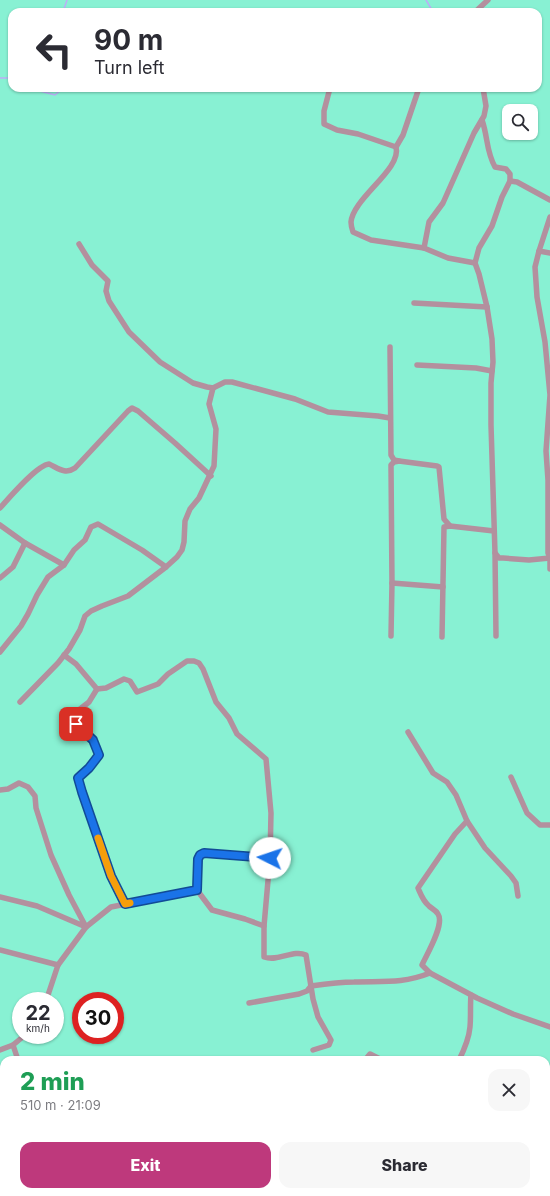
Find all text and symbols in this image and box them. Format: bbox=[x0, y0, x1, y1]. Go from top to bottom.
text: 90 m bbox=[94, 23, 163, 57]
icon: left bbox=[28, 24, 80, 76]
text: Turn left bbox=[94, 57, 164, 78]
map controls bbox=[502, 104, 538, 140]
button: search bbox=[502, 104, 538, 140]
pin bbox=[59, 707, 93, 741]
icon: arrive bbox=[65, 713, 87, 735]
position arrow bbox=[249, 837, 291, 879]
speed limit sign: 30 bbox=[72, 992, 124, 1044]
text: 22 bbox=[25, 1001, 51, 1025]
text: km/h bbox=[26, 1022, 50, 1034]
text: 2 min bbox=[20, 1067, 85, 1096]
button: close bbox=[488, 1069, 530, 1111]
text: 510 m · 21:09 bbox=[20, 1097, 101, 1113]
button: Exit bbox=[20, 1142, 271, 1188]
button: Share bbox=[279, 1142, 530, 1188]

